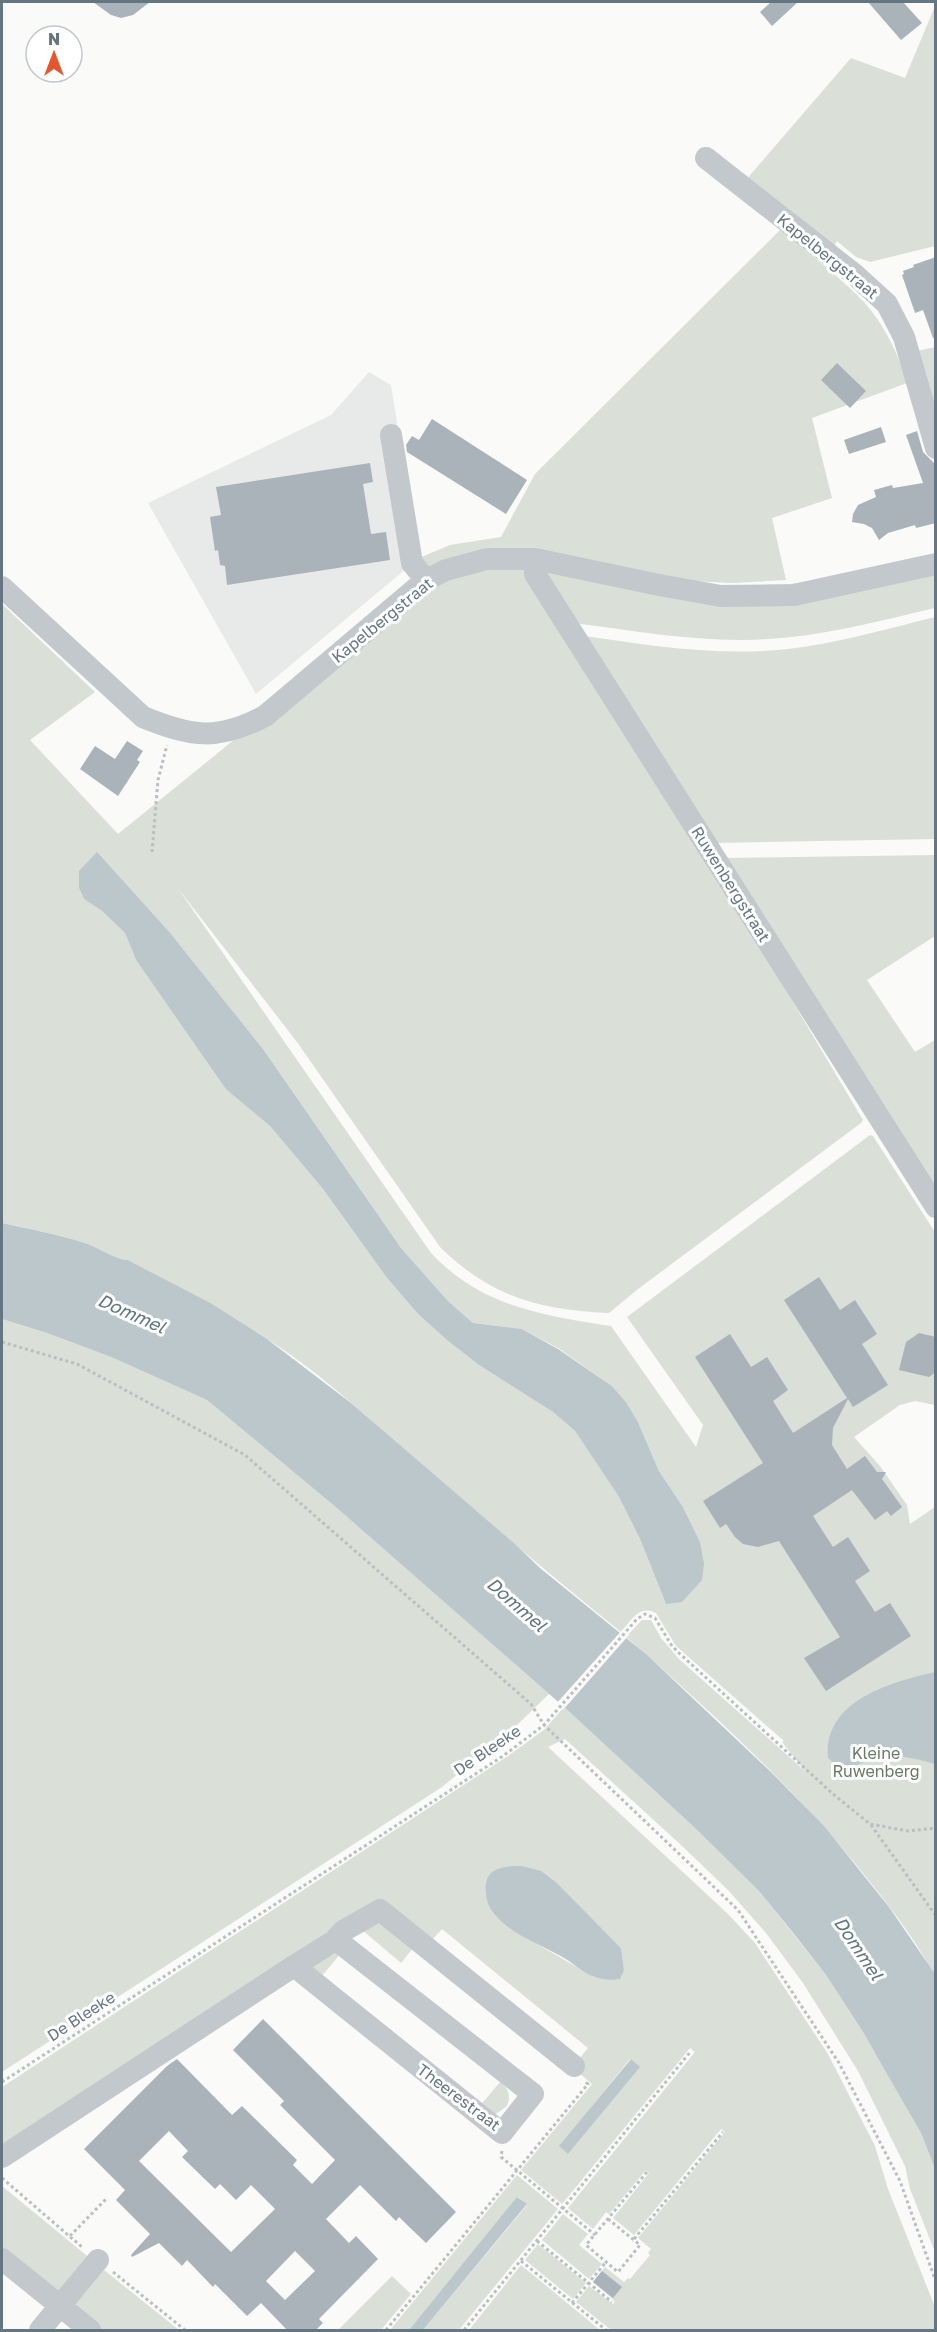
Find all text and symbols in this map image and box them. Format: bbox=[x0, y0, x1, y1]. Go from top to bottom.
north arrow bbox=[24, 24, 84, 84]
text: N bbox=[48, 29, 60, 49]
street label: Kapelbergstraat bbox=[773, 209, 883, 303]
street label: Kapelbergstraat bbox=[327, 573, 437, 667]
street label: Ruwenbergstraat bbox=[687, 823, 775, 945]
water label: Dommel bbox=[95, 1288, 170, 1338]
water label: Dommel bbox=[483, 1572, 552, 1637]
street label: De Bleeke bbox=[450, 1720, 524, 1780]
park label: Kleine Ruwenberg bbox=[832, 1743, 920, 1781]
water label: Dommel bbox=[830, 1912, 889, 1985]
street label: De Bleeke bbox=[43, 1987, 119, 2045]
street label: Theerestraat bbox=[413, 2059, 505, 2135]

